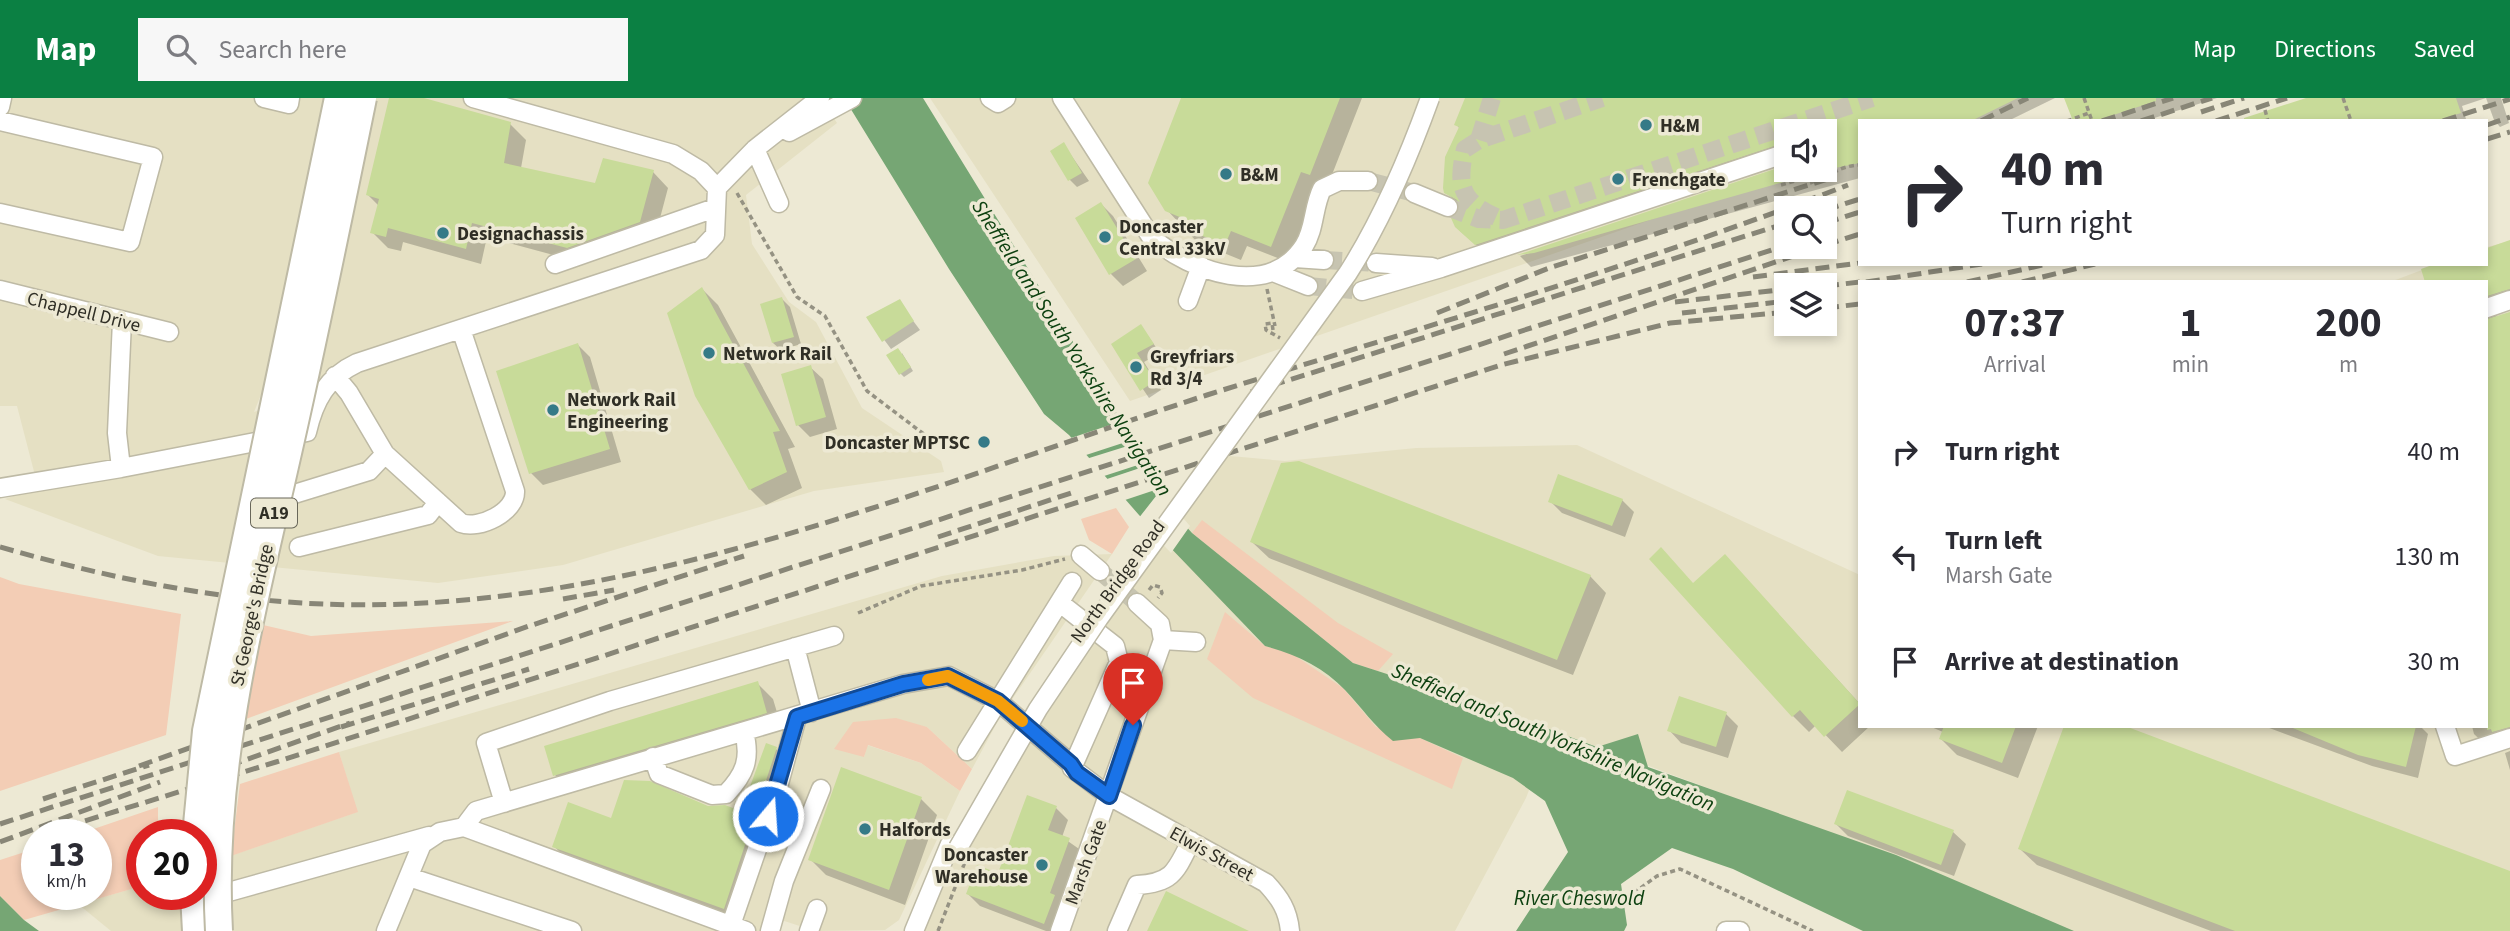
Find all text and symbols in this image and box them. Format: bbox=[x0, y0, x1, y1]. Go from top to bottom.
search box bbox=[138, 18, 628, 81]
text: Map bbox=[35, 26, 96, 73]
icon: search bbox=[162, 30, 200, 68]
text: Search here bbox=[218, 31, 347, 68]
text: Map bbox=[2193, 32, 2236, 67]
text: Directions bbox=[2274, 32, 2376, 67]
text: Saved bbox=[2414, 32, 2475, 67]
place label: H&M bbox=[1660, 113, 1700, 140]
marker: H&M bbox=[1638, 117, 1654, 133]
map controls bbox=[1774, 119, 1837, 336]
button: sound bbox=[1774, 119, 1837, 182]
text: 40 m bbox=[2001, 135, 2105, 205]
icon: right bbox=[1886, 147, 1977, 238]
place label: B&M bbox=[1240, 162, 1279, 189]
marker: B&M bbox=[1218, 166, 1234, 182]
place label: Frenchgate bbox=[1632, 167, 1726, 194]
marker: Frenchgate bbox=[1610, 171, 1626, 187]
water label: Sheffield and South Yorkshire Navigation bbox=[965, 194, 1179, 502]
button: search bbox=[1774, 196, 1837, 259]
text: Turn right bbox=[2001, 200, 2132, 246]
place label: Doncaster Central 33kV bbox=[1119, 214, 1226, 263]
place label: Designachassis bbox=[457, 221, 584, 248]
marker: Designachassis bbox=[435, 225, 451, 241]
marker: Doncaster Central 33kV bbox=[1097, 229, 1113, 245]
button: layers bbox=[1774, 273, 1837, 336]
street label: Chappell Drive bbox=[24, 285, 143, 340]
text: 07:37 bbox=[1964, 293, 2066, 353]
text: 1 bbox=[2179, 293, 2201, 353]
text: 200 bbox=[2315, 293, 2382, 353]
place label: Network Rail bbox=[723, 341, 832, 368]
place label: Greyfriars Rd 3/4 bbox=[1150, 344, 1234, 393]
marker: Network Rail bbox=[701, 345, 717, 361]
text: Arrival bbox=[1984, 348, 2046, 381]
text: min bbox=[2172, 348, 2209, 381]
text: m bbox=[2339, 348, 2358, 381]
marker: Greyfriars Rd 3/4 bbox=[1128, 359, 1144, 375]
place label: Network Rail Engineering bbox=[567, 387, 676, 436]
marker: Network Rail Engineering bbox=[545, 402, 561, 418]
place label: Doncaster MPTSC bbox=[824, 430, 970, 457]
icon: right bbox=[1886, 433, 1924, 471]
text: Turn right bbox=[1945, 433, 2060, 470]
text: 40 m bbox=[2407, 433, 2460, 470]
marker: Doncaster MPTSC bbox=[976, 434, 992, 450]
road number: A19 bbox=[251, 498, 297, 528]
street label: North Bridge Road bbox=[1064, 515, 1172, 649]
text: Turn left bbox=[1945, 522, 2042, 559]
icon: left bbox=[1886, 538, 1924, 576]
text: 130 m bbox=[2394, 538, 2460, 575]
street label: St George's Bridge bbox=[224, 542, 281, 689]
text: Marsh Gate bbox=[1945, 559, 2052, 592]
icon: arrive bbox=[1886, 643, 1924, 681]
text: Arrive at destination bbox=[1945, 643, 2179, 680]
text: 30 m bbox=[2407, 643, 2460, 680]
pin bbox=[1103, 653, 1163, 725]
water label: Sheffield and South Yorkshire Navigation bbox=[1387, 655, 1719, 819]
icon: arrive bbox=[1114, 664, 1152, 702]
position arrow bbox=[731, 779, 805, 853]
street label: Marsh Gate bbox=[1059, 816, 1114, 909]
place label: Halfords bbox=[879, 817, 951, 844]
speed limit sign: 20 bbox=[126, 819, 217, 910]
street label: Elwis Street bbox=[1164, 820, 1259, 889]
marker: Halfords bbox=[857, 821, 873, 837]
text: 13 bbox=[48, 830, 85, 880]
place label: Doncaster Warehouse bbox=[935, 842, 1028, 891]
marker: Doncaster Warehouse bbox=[1034, 857, 1050, 873]
text: km/h bbox=[47, 869, 86, 894]
water label: River Cheswold bbox=[1514, 883, 1645, 913]

